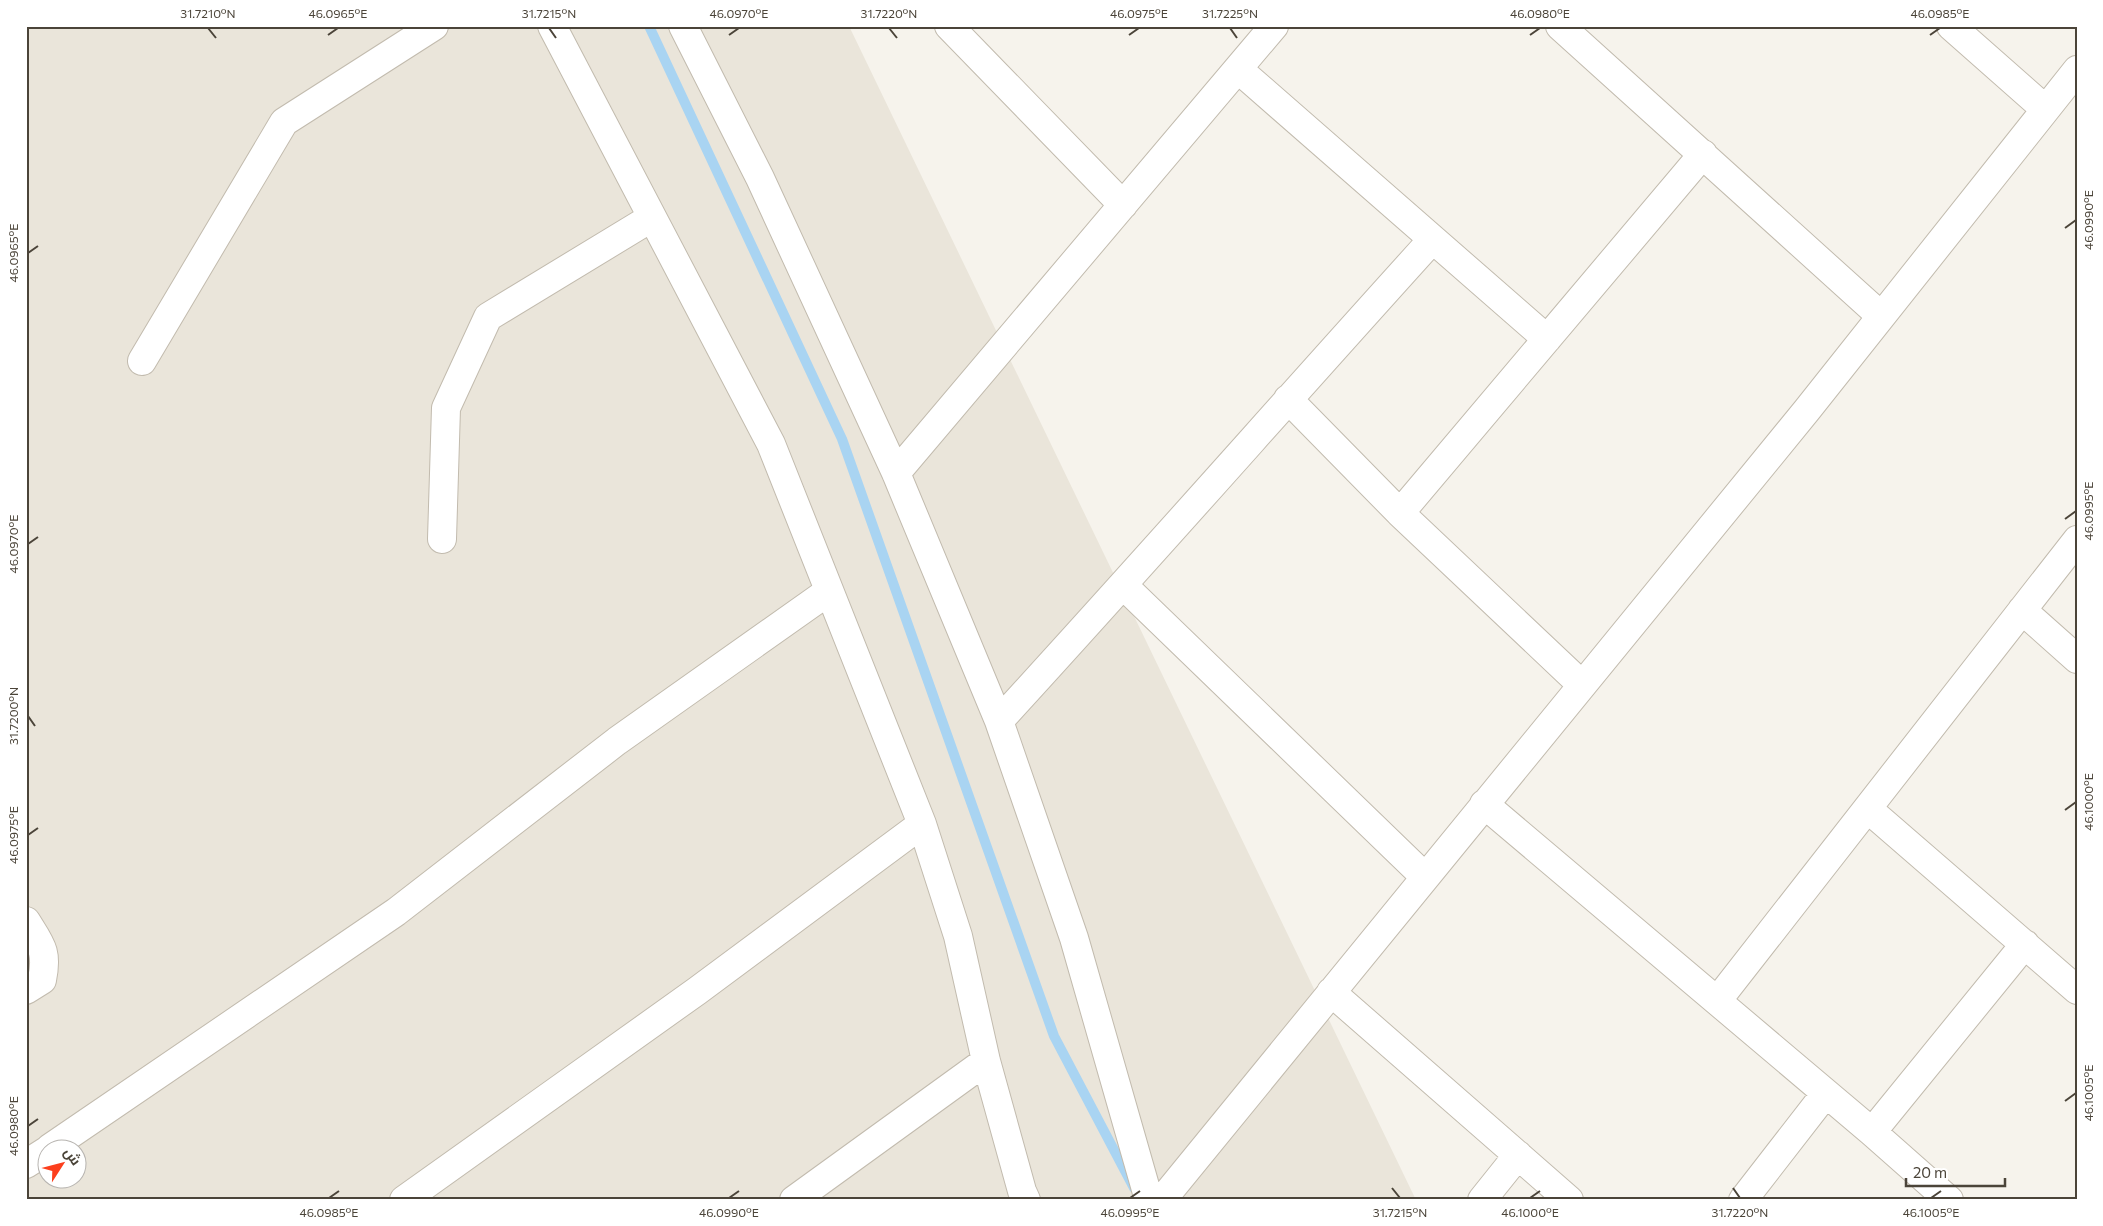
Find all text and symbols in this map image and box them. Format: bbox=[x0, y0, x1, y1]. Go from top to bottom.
text: 31.7210°N bbox=[180, 6, 236, 20]
text: 46.0965°E bbox=[309, 6, 367, 20]
text: 31.7215°N bbox=[522, 6, 576, 20]
text: 46.0970°E bbox=[710, 6, 768, 20]
text: 31.7220°N bbox=[861, 6, 917, 20]
text: 46.0975°E bbox=[1110, 6, 1168, 20]
text: 31.7225°N bbox=[1202, 6, 1258, 20]
text: 46.0980°E bbox=[1510, 6, 1570, 20]
text: 46.0985°E bbox=[1911, 6, 1969, 20]
text: 46.0990°E bbox=[2081, 190, 2095, 250]
text: 46.0965°E bbox=[6, 224, 20, 282]
text: 46.0995°E bbox=[2081, 482, 2095, 540]
text: 46.0970°E bbox=[6, 515, 20, 573]
text: 31.7200°N bbox=[6, 687, 20, 745]
text: 46.1000°E bbox=[2081, 773, 2095, 831]
text: 46.0975°E bbox=[6, 806, 20, 864]
text: 46.1005°E bbox=[2081, 1065, 2095, 1121]
text: 46.0980°E bbox=[6, 1096, 20, 1156]
north arrow bbox=[38, 1138, 88, 1188]
text: ش bbox=[60, 1144, 85, 1169]
scale bar bbox=[1906, 1156, 2004, 1188]
text: 20 m bbox=[1913, 1163, 1947, 1181]
text: 46.0985°E bbox=[300, 1205, 358, 1219]
text: 46.0990°E bbox=[699, 1205, 759, 1219]
text: 46.0995°E bbox=[1101, 1205, 1159, 1219]
text: 31.7215°N bbox=[1373, 1205, 1427, 1219]
text: 46.1000°E bbox=[1501, 1205, 1559, 1219]
text: 31.7220°N bbox=[1712, 1205, 1768, 1219]
text: 46.1005°E bbox=[1903, 1205, 1959, 1219]

